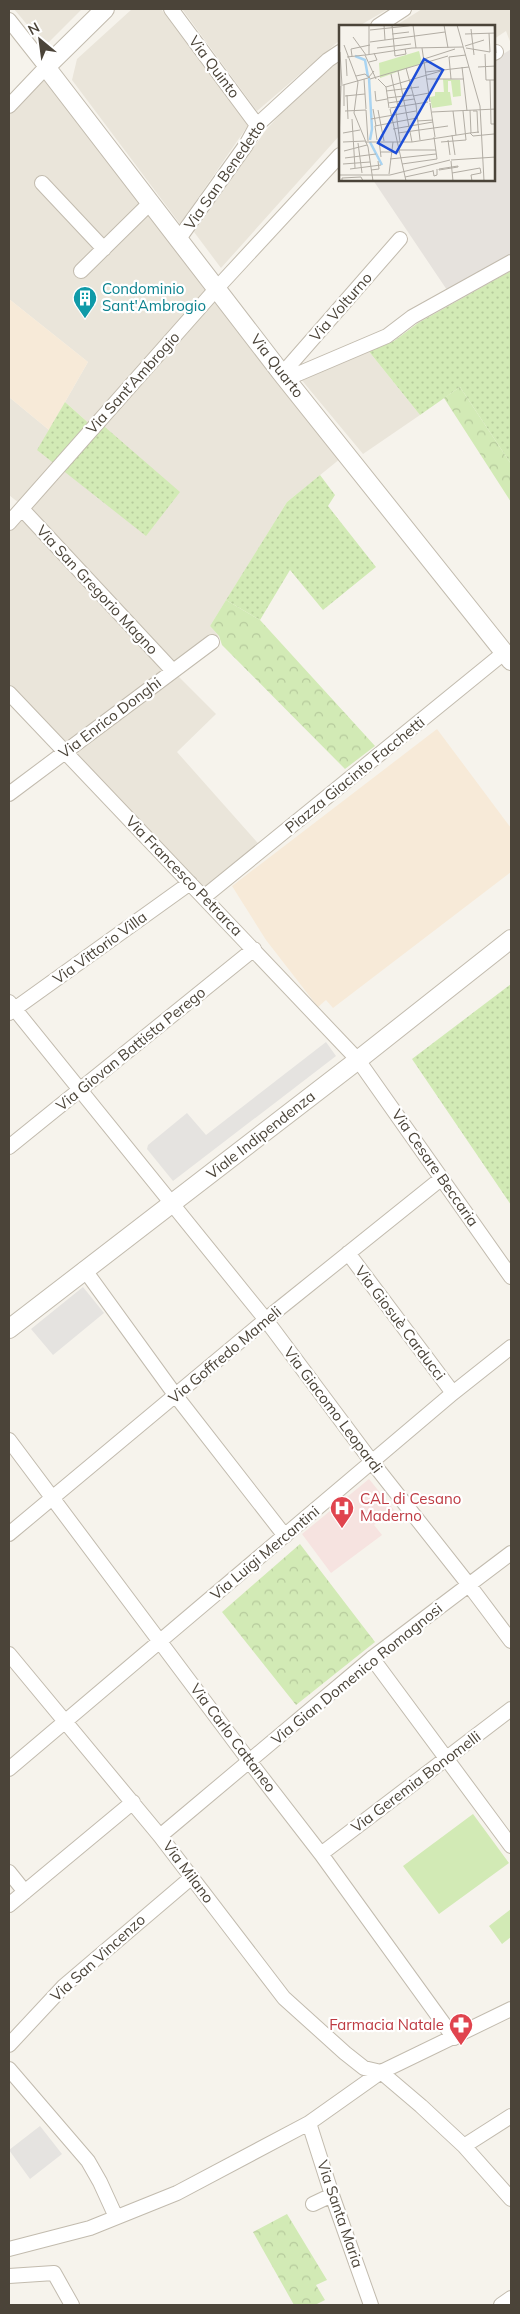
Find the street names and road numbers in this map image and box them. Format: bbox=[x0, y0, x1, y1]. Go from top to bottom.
street label: Via Quinto bbox=[185, 32, 244, 102]
street label: Via San Benedetto bbox=[180, 116, 269, 233]
street label: Via Volturno bbox=[305, 268, 376, 345]
street label: Via Sant'Ambrogio bbox=[82, 328, 184, 438]
street label: Via Quarto bbox=[247, 330, 308, 401]
street label: Via San Gregorio Magno bbox=[32, 521, 162, 658]
street label: Via Enrico Donghi bbox=[55, 673, 165, 762]
street label: Piazza Giacinto Facchetti bbox=[281, 712, 428, 837]
street label: Via Francesco Petrarca bbox=[122, 812, 247, 940]
street label: Via Vittorio Villa bbox=[49, 907, 150, 988]
street label: Via Giovan Battista Perego bbox=[52, 982, 209, 1115]
street label: Viale Indipendenza bbox=[203, 1086, 319, 1183]
street label: Via Cesare Beccaria bbox=[388, 1105, 483, 1230]
street label: Via Giosuè Carducci bbox=[351, 1262, 450, 1384]
street label: Via Goffredo Mameli bbox=[164, 1302, 285, 1407]
street label: Via Giacomo Leopardi bbox=[280, 1343, 387, 1476]
street label: Via Luigi Mercantini bbox=[206, 1501, 323, 1604]
street label: Via Gian Domenico Romagnosi bbox=[267, 1599, 446, 1749]
street label: Via Carlo Cattaneo bbox=[186, 1680, 280, 1796]
street label: Via Geremia Bonomelli bbox=[347, 1727, 484, 1837]
street label: Via Milano bbox=[159, 1837, 218, 1907]
street label: Via San Vincenzo bbox=[46, 1910, 149, 2005]
street label: Via Santa Maria bbox=[313, 2158, 368, 2270]

